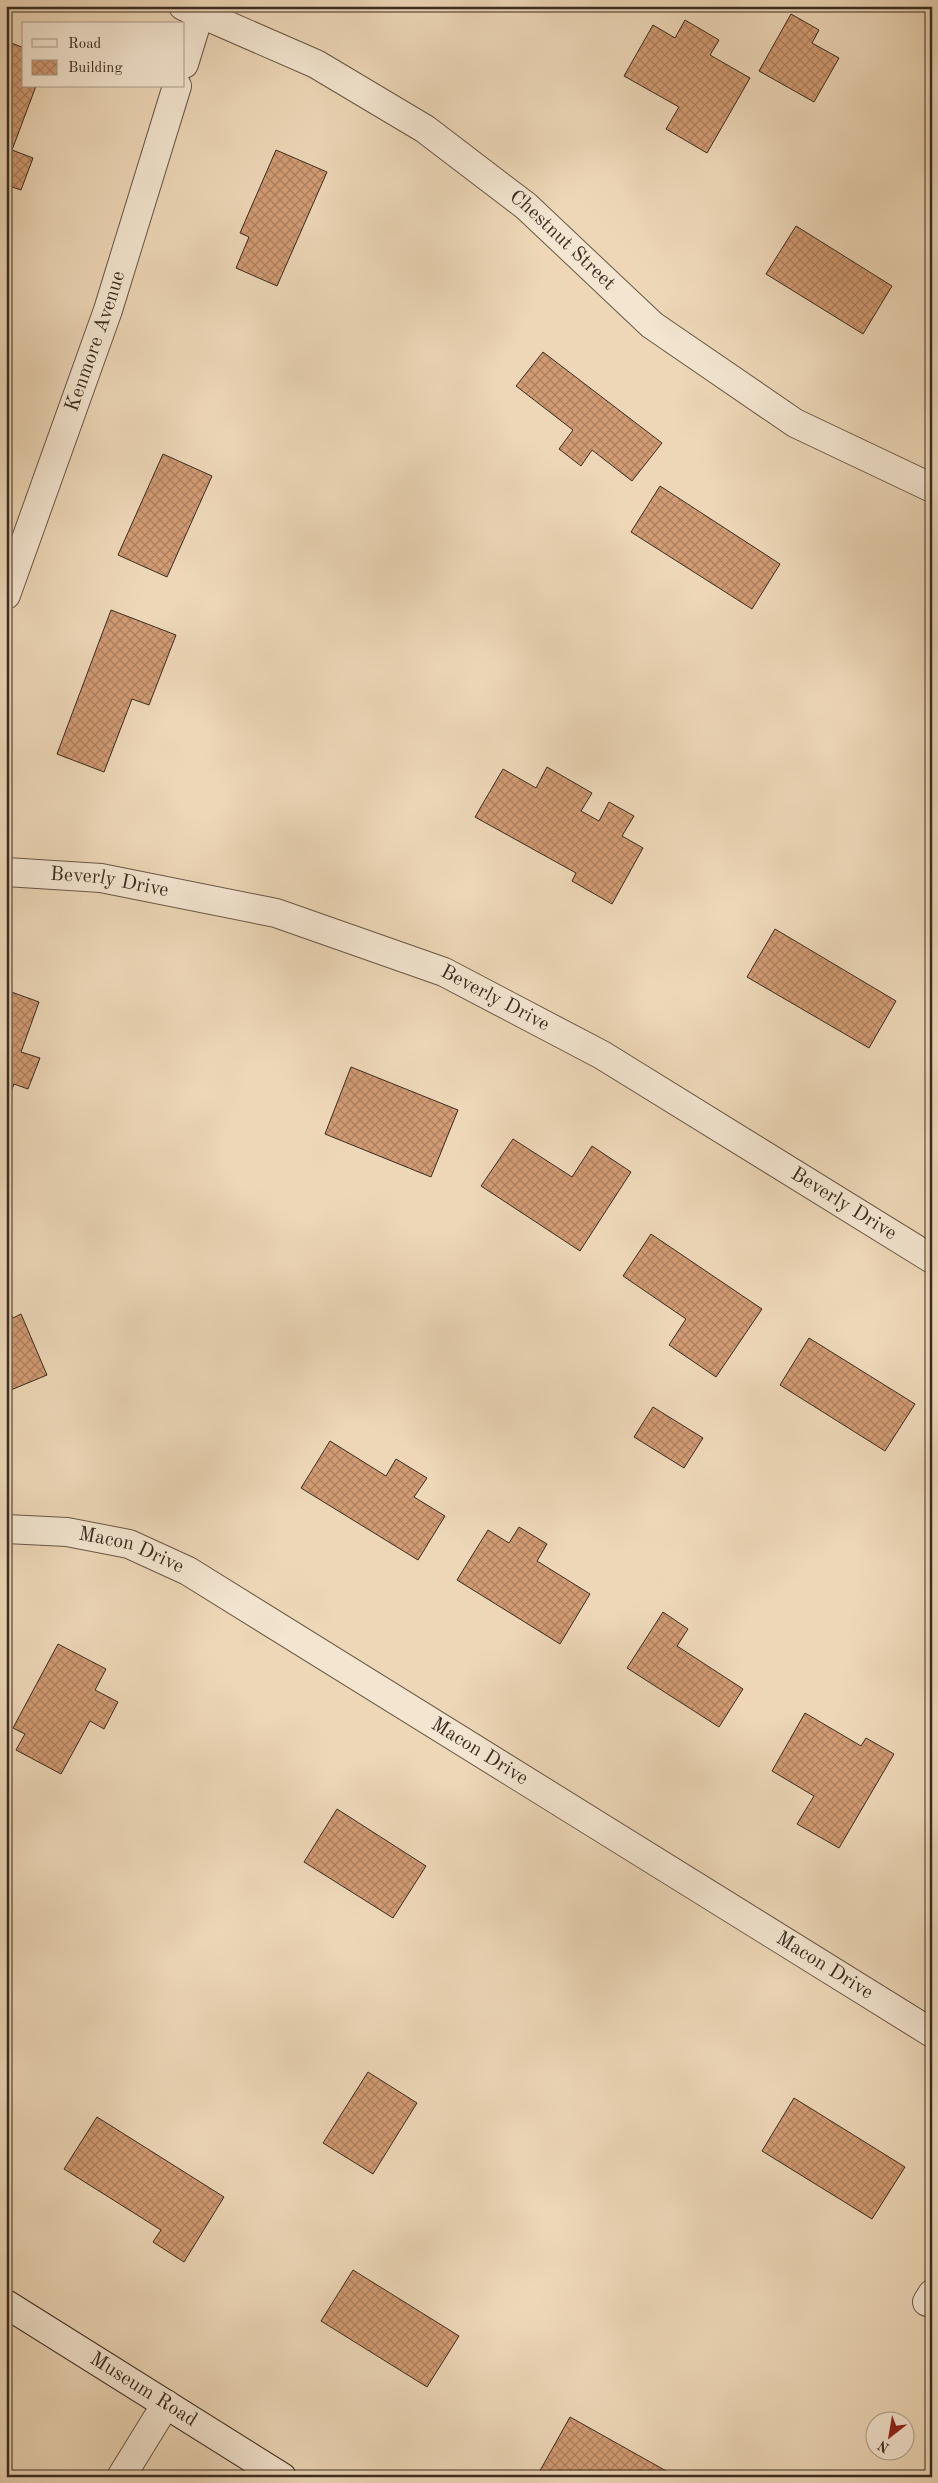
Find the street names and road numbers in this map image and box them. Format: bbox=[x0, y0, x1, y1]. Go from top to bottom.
street label: Chestnut Street bbox=[505, 187, 619, 294]
street label: Kenmore Avenue bbox=[62, 269, 129, 415]
street label: Beverly Drive bbox=[49, 865, 170, 901]
street label: Beverly Drive bbox=[437, 962, 552, 1035]
street label: Beverly Drive bbox=[787, 1164, 900, 1244]
street label: Macon Drive bbox=[77, 1524, 187, 1578]
street label: Macon Drive bbox=[427, 1714, 531, 1789]
street label: Macon Drive bbox=[772, 1929, 876, 2004]
street label: Museum Road bbox=[86, 2349, 200, 2431]

